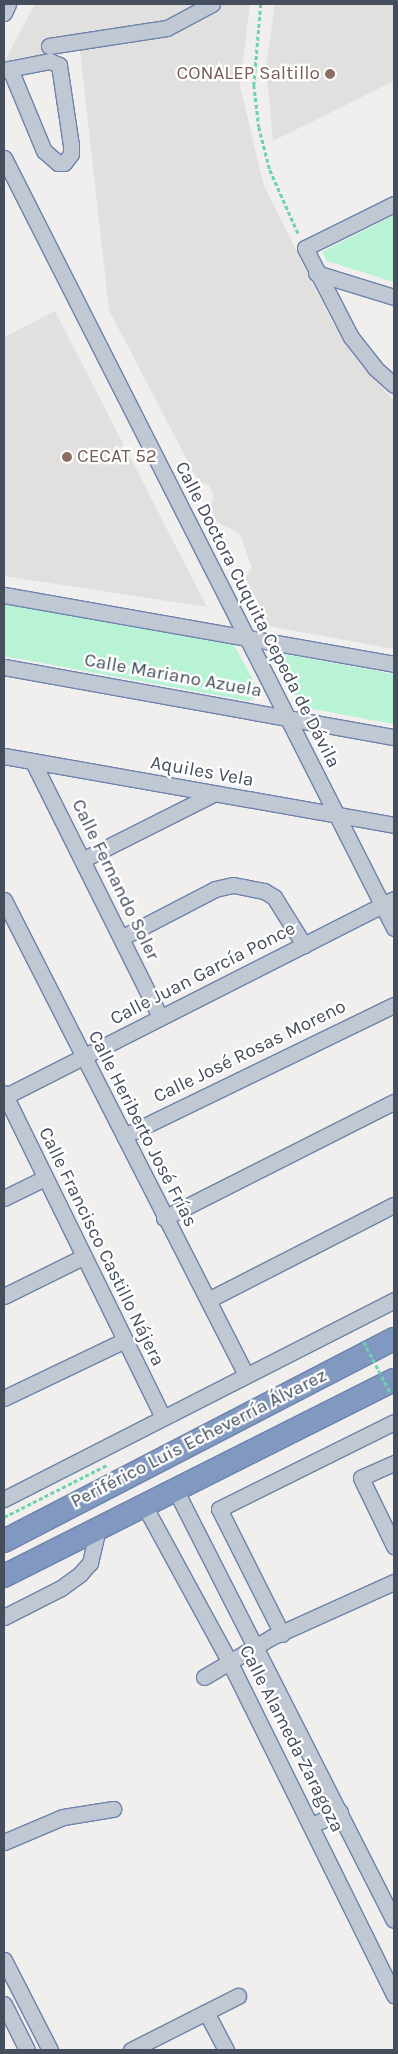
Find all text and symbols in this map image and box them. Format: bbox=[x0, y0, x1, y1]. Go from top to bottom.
place label: CONALEP Saltillo bbox=[176, 63, 320, 85]
marker: CONALEP Saltillo bbox=[324, 68, 336, 80]
place label: CECAT 52 bbox=[77, 446, 157, 468]
marker: CECAT 52 bbox=[61, 451, 73, 463]
street label: Calle Doctora Cuquita Cepeda de Dávila bbox=[170, 458, 344, 772]
street label: Calle Mariano Azuela bbox=[82, 649, 264, 703]
street label: Aquiles Vela bbox=[149, 752, 255, 792]
street label: Calle Fernando Soler bbox=[66, 796, 164, 964]
street label: Calle Juan García Ponce bbox=[107, 917, 299, 1031]
street label: Calle José Rosas Moreno bbox=[150, 995, 350, 1109]
street label: Calle Heriberto José Frías bbox=[83, 1027, 201, 1231]
street label: Calle Francisco Castillo Nájera bbox=[33, 1124, 169, 1370]
street label: Periférico Luis Echeverría Álvarez bbox=[67, 1364, 331, 1514]
street label: Calle Alameda Zaragoza bbox=[234, 1642, 348, 1836]

